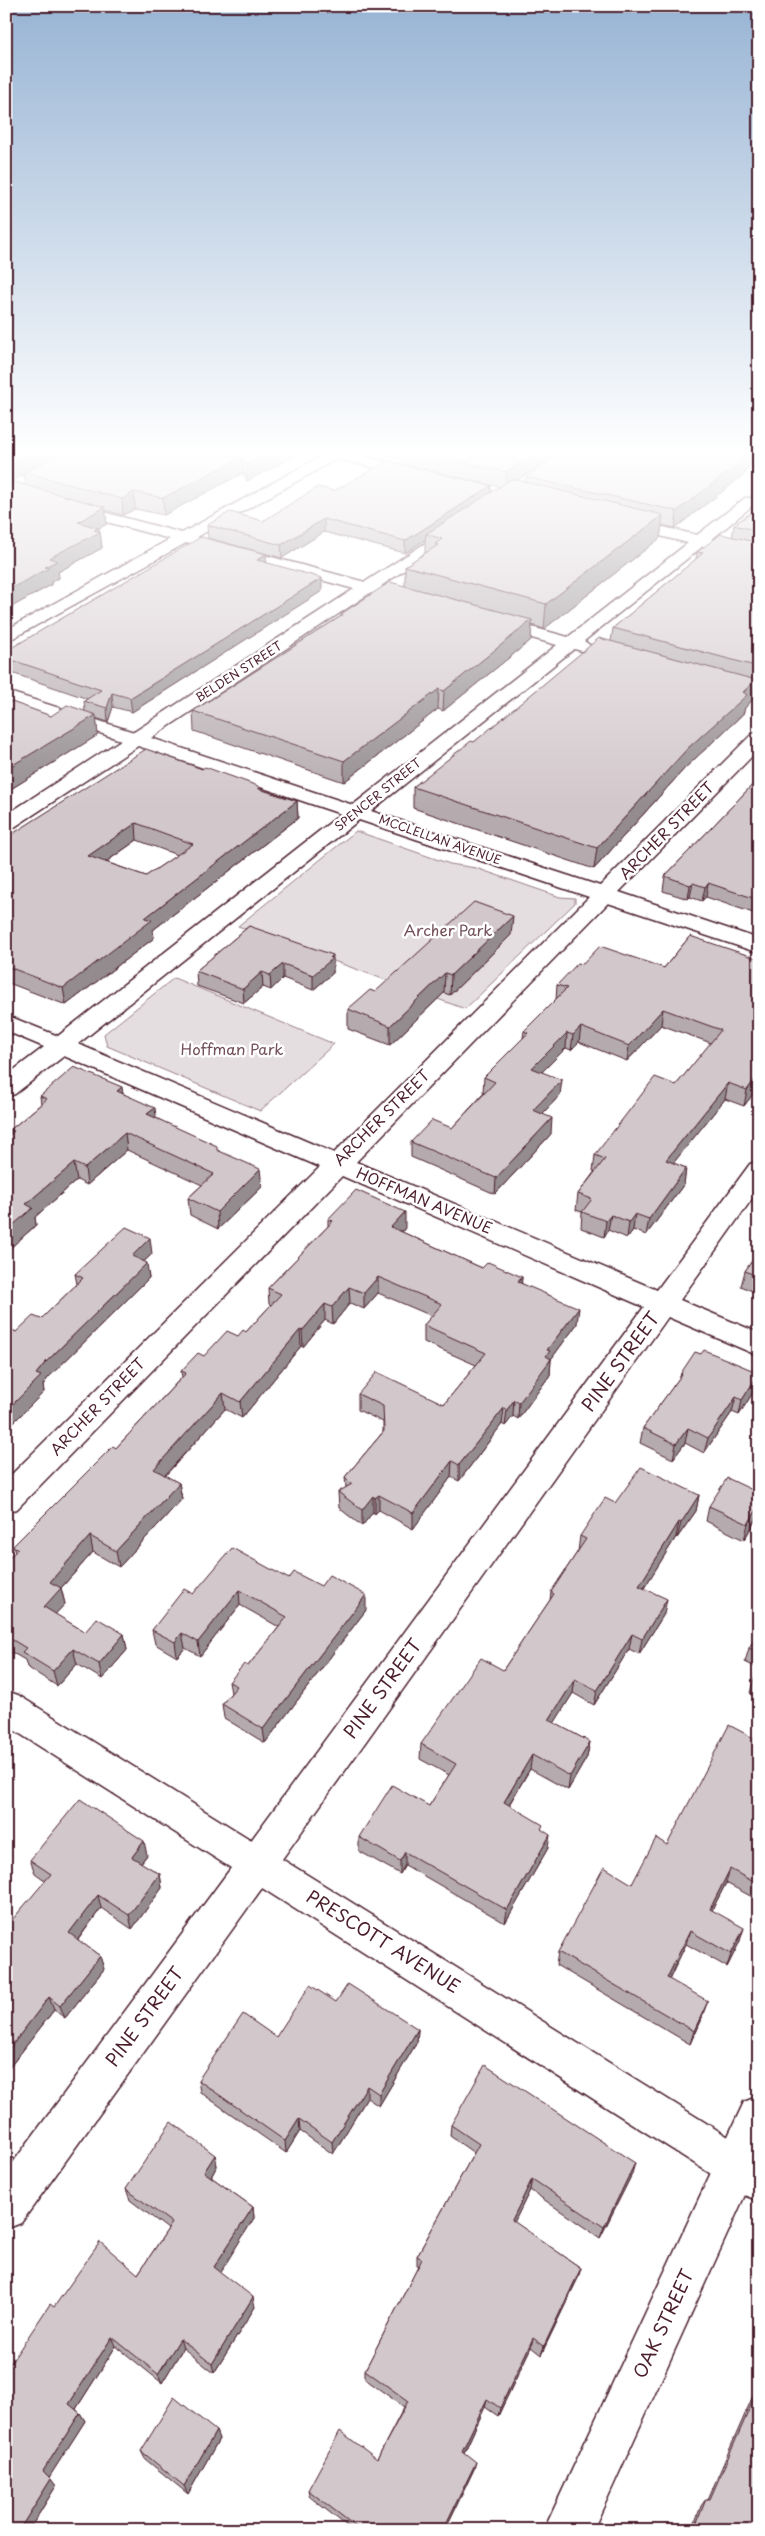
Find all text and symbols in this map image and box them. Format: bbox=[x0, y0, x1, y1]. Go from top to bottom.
street label: BELDEN STREET bbox=[192, 636, 286, 706]
street label: SPENCER STREET bbox=[330, 753, 425, 835]
street label: ARCHER STREET bbox=[613, 775, 719, 884]
street label: MCCLELLAN AVENUE bbox=[377, 810, 504, 868]
park label: Archer Park bbox=[404, 918, 492, 941]
park label: Hoffman Park bbox=[181, 1037, 284, 1060]
street label: ARCHER STREET bbox=[327, 1063, 435, 1170]
street label: HOFFMAN AVENUE bbox=[353, 1161, 496, 1239]
street label: PINE STREET bbox=[574, 1305, 666, 1417]
street label: ARCHER STREET bbox=[44, 1351, 150, 1460]
street label: PINE STREET bbox=[336, 1632, 428, 1744]
street label: PRESCOTT AVENUE bbox=[301, 1882, 466, 1999]
street label: PINE STREET bbox=[98, 1960, 190, 2072]
street label: OAK STREET bbox=[626, 2264, 700, 2382]

